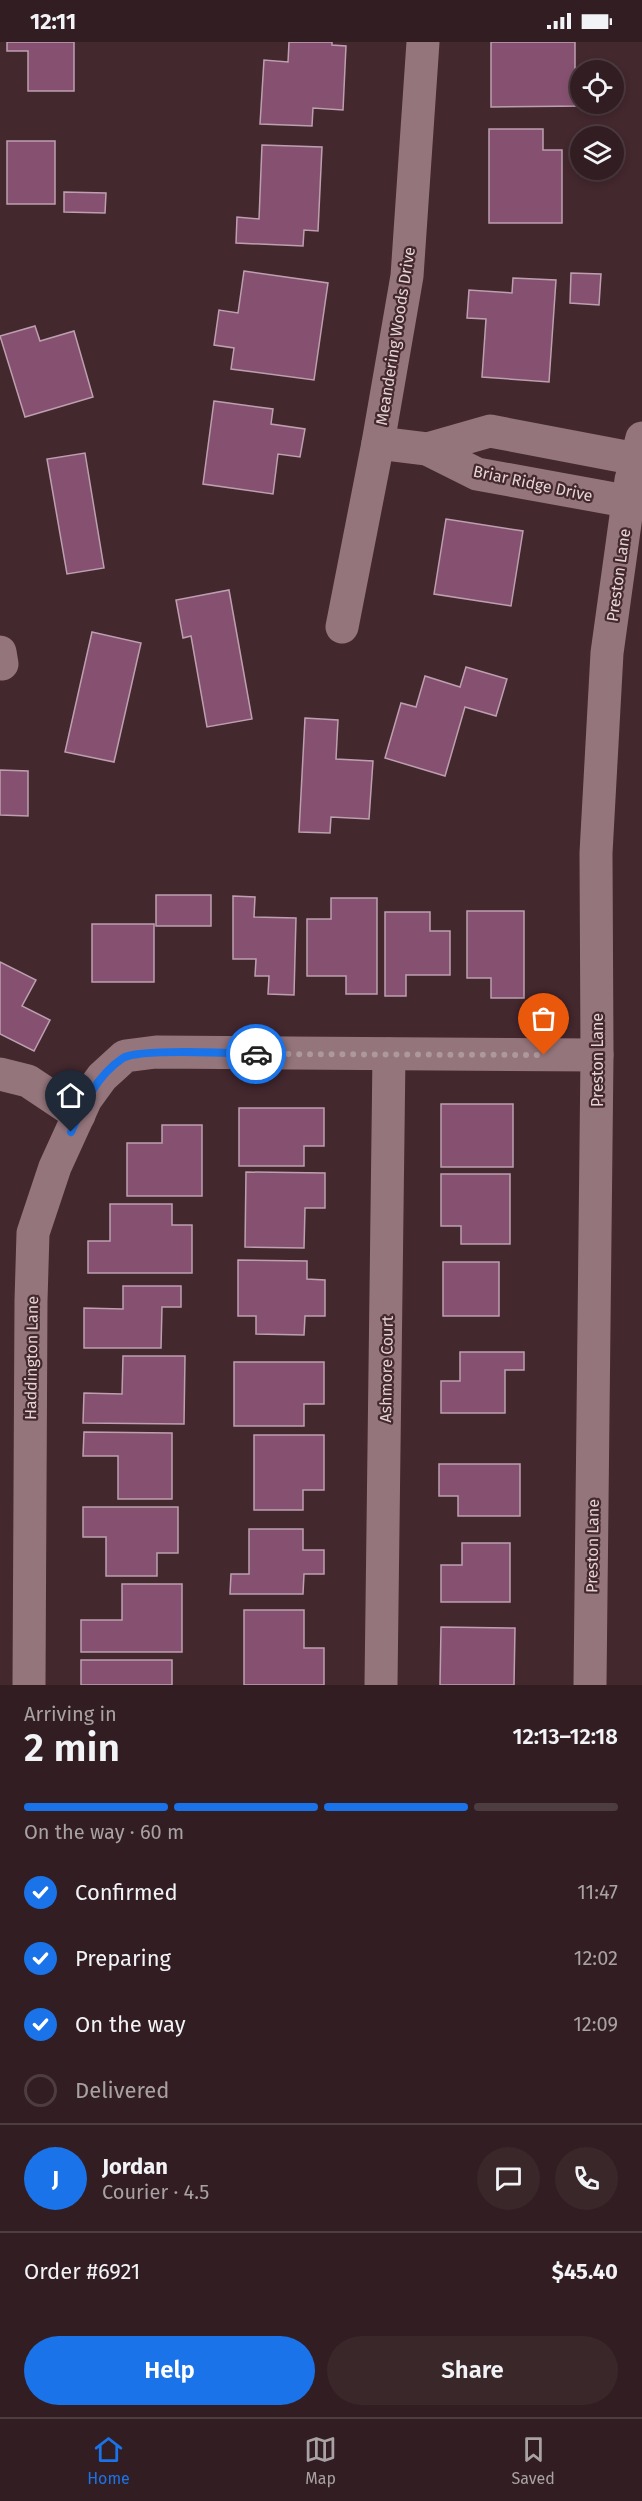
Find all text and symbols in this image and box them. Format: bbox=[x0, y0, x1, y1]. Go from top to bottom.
text: 12:11 bbox=[30, 8, 76, 35]
map controls bbox=[570, 60, 624, 180]
button: locate bbox=[570, 60, 624, 114]
button: layers bbox=[570, 126, 624, 180]
street label: Meandering Woods Drive bbox=[372, 245, 419, 427]
street label: Briar Ridge Drive bbox=[471, 462, 594, 505]
street label: Preston Lane bbox=[603, 527, 634, 623]
pin bbox=[518, 993, 569, 1055]
icon: bag bbox=[527, 1002, 560, 1035]
street label: Preston Lane bbox=[588, 1013, 607, 1107]
courier bbox=[226, 1024, 286, 1084]
icon: car bbox=[240, 1038, 273, 1071]
pin bbox=[45, 1070, 96, 1132]
icon: home bbox=[54, 1079, 87, 1112]
street label: Haddington Lane bbox=[21, 1296, 42, 1420]
street label: Ashmore Court bbox=[376, 1315, 397, 1423]
street label: Preston Lane bbox=[582, 1499, 603, 1593]
text: Arriving in bbox=[24, 1702, 117, 1726]
text: 12:13–12:18 bbox=[512, 1723, 618, 1750]
text: 2 min bbox=[24, 1725, 120, 1771]
text: On the way · 60 m bbox=[24, 1820, 184, 1844]
icon: check bbox=[24, 1876, 57, 1909]
text: Confirmed bbox=[75, 1879, 178, 1906]
text: 11:47 bbox=[577, 1880, 618, 1904]
icon: check bbox=[24, 1942, 57, 1975]
text: Preparing bbox=[75, 1945, 171, 1972]
text: 12:02 bbox=[574, 1946, 618, 1970]
icon: check bbox=[24, 2008, 57, 2041]
text: On the way bbox=[75, 2011, 186, 2038]
text: 12:09 bbox=[573, 2012, 618, 2036]
text: Delivered bbox=[75, 2077, 170, 2104]
button: chat bbox=[477, 2147, 540, 2210]
button: phone bbox=[555, 2147, 618, 2210]
text: Jordan bbox=[102, 2153, 168, 2180]
text: J bbox=[52, 2165, 59, 2192]
text: Courier · 4.5 bbox=[102, 2180, 209, 2204]
text: Order #6921 bbox=[24, 2258, 140, 2285]
text: $45.40 bbox=[552, 2258, 618, 2285]
button: Help bbox=[24, 2336, 315, 2405]
button: Share bbox=[327, 2336, 618, 2405]
tab: Home bbox=[87, 2433, 130, 2488]
tab: Map bbox=[304, 2433, 337, 2488]
tab: Saved bbox=[512, 2433, 555, 2488]

